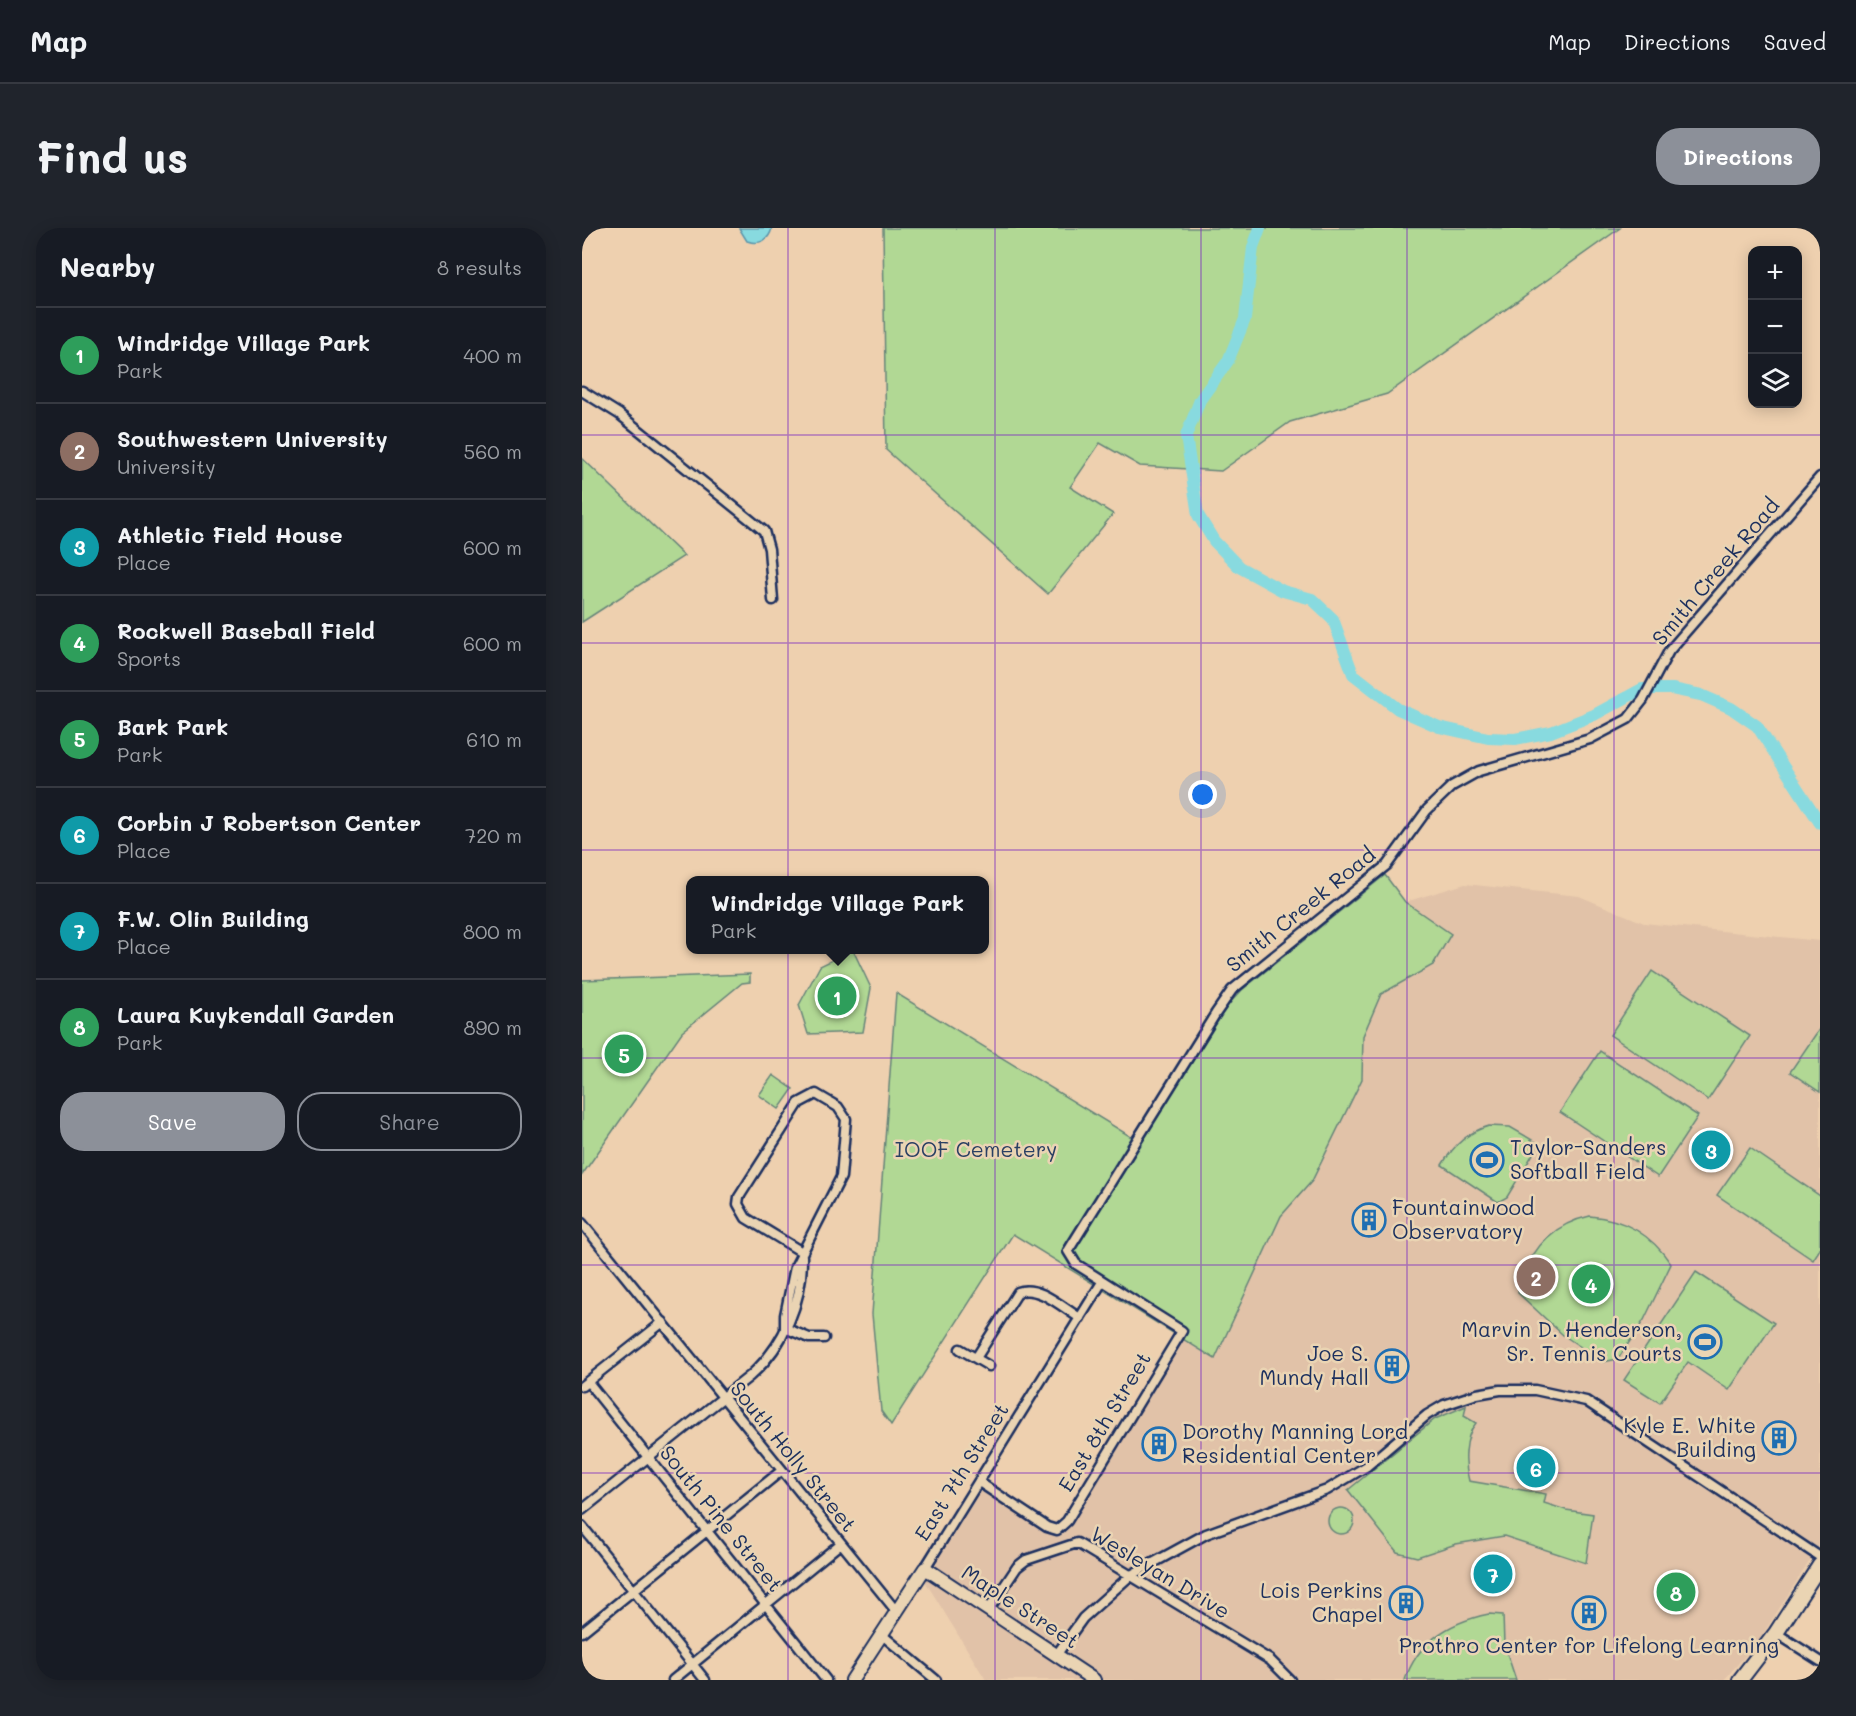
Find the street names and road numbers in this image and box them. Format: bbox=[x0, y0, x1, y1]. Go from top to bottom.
street label: Smith Creek Road bbox=[1645, 492, 1784, 650]
street label: Smith Creek Road bbox=[1220, 840, 1380, 977]
street label: East 8th Street bbox=[1051, 1346, 1156, 1496]
street label: South Holly Street bbox=[725, 1375, 863, 1537]
street label: East 7th Street bbox=[908, 1397, 1014, 1545]
street label: South Pine Street bbox=[655, 1439, 790, 1597]
street label: Wesleyan Drive bbox=[1086, 1519, 1235, 1624]
street label: Maple Street bbox=[957, 1558, 1085, 1654]

